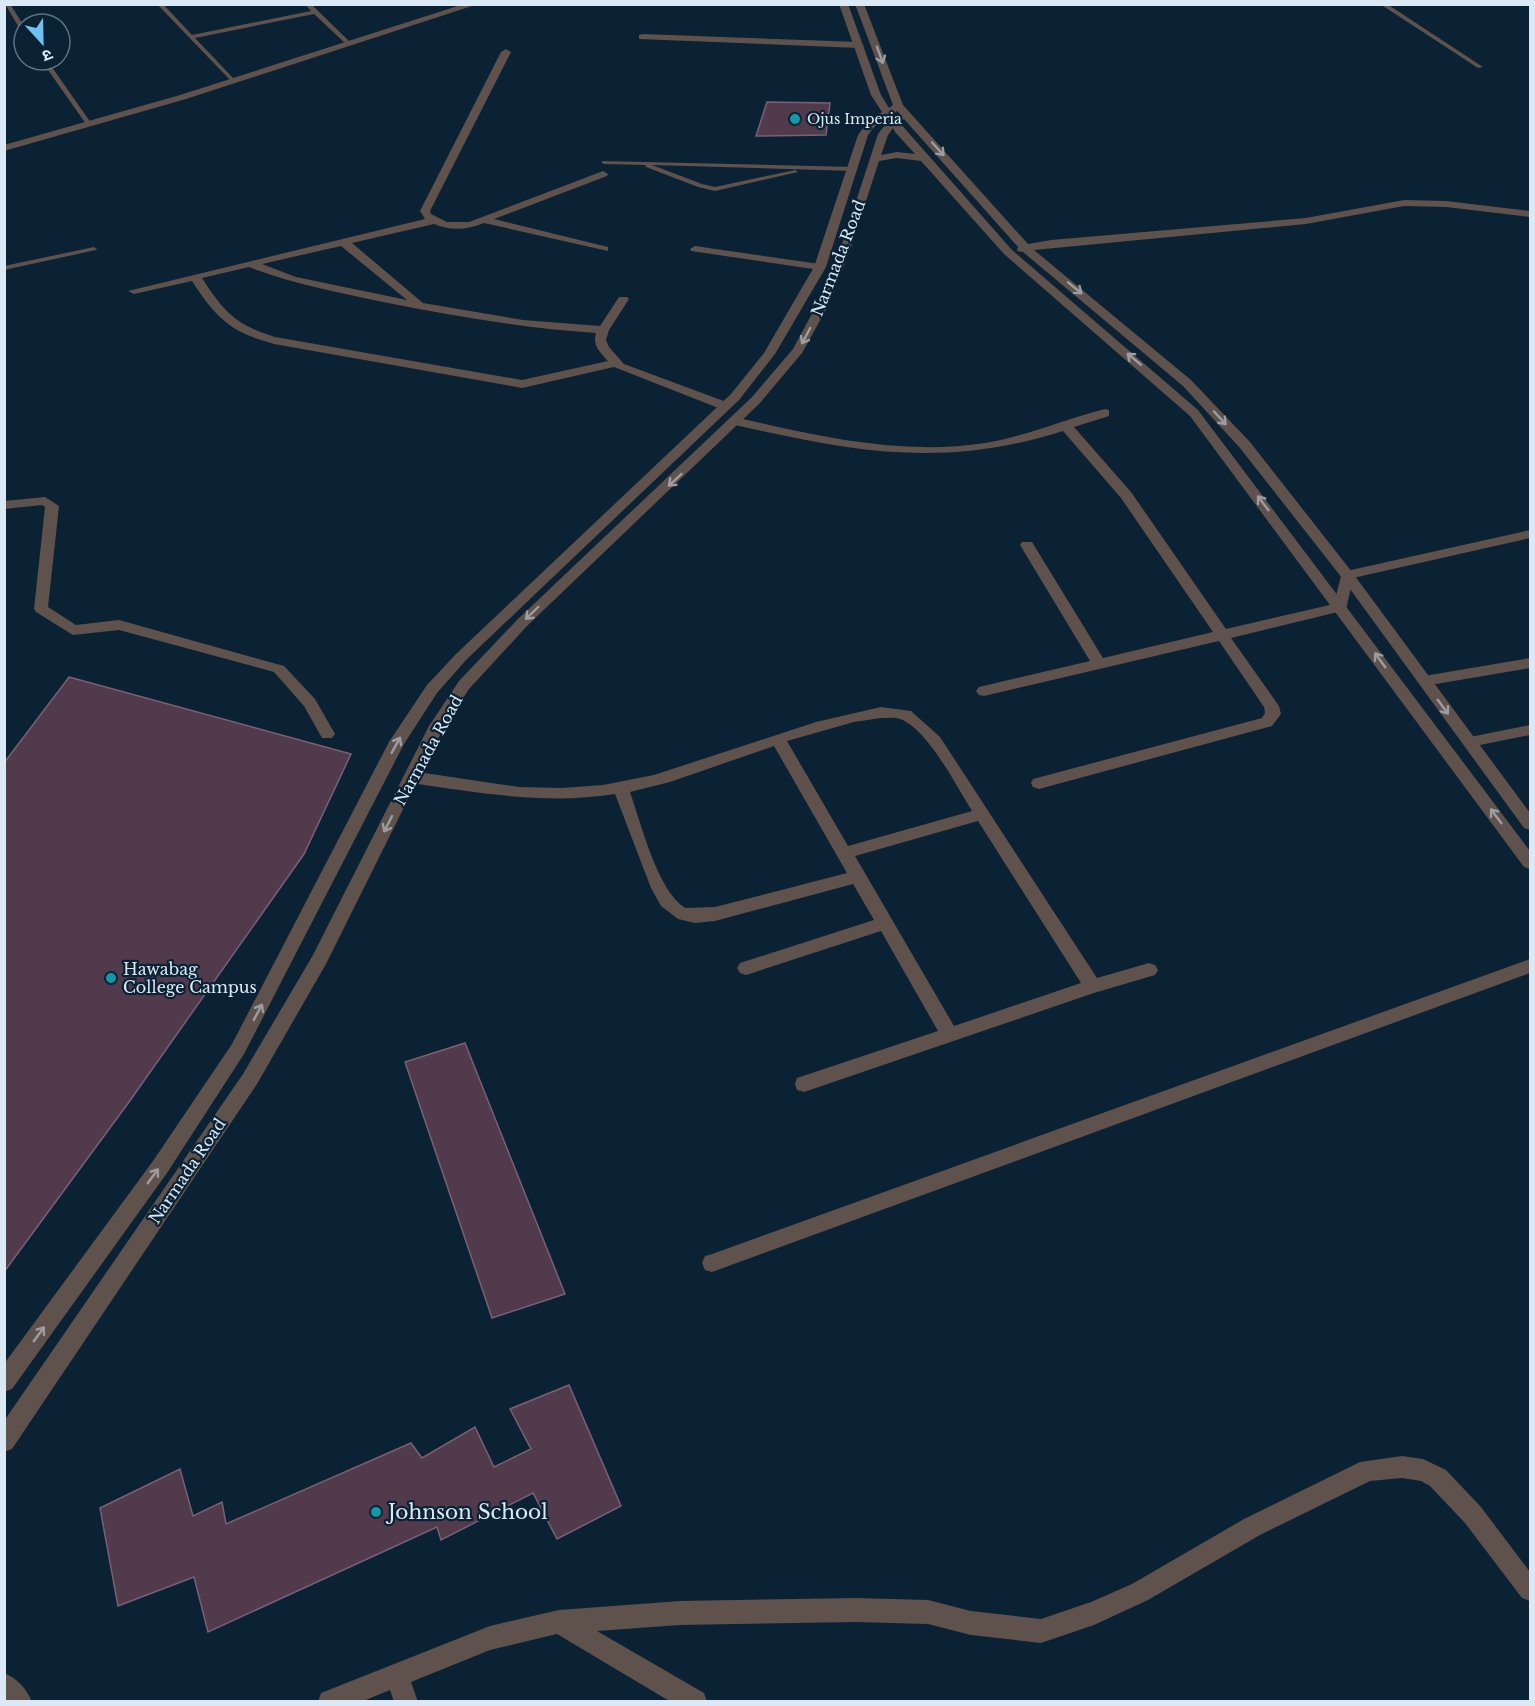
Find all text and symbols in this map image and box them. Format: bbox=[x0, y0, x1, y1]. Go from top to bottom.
north arrow bbox=[12, 12, 72, 72]
text: उ bbox=[39, 45, 56, 67]
one-way arrow bbox=[876, 45, 887, 64]
place label: Ojus Imperia bbox=[807, 110, 902, 128]
marker: Ojus Imperia bbox=[788, 112, 802, 126]
one-way arrow bbox=[931, 142, 945, 157]
street label: Narmada Road bbox=[807, 197, 869, 319]
one-way arrow bbox=[1066, 281, 1082, 294]
one-way arrow bbox=[800, 327, 812, 344]
one-way arrow bbox=[1126, 353, 1142, 366]
one-way arrow bbox=[1212, 410, 1226, 425]
one-way arrow bbox=[668, 472, 683, 486]
one-way arrow bbox=[1257, 496, 1270, 512]
one-way arrow bbox=[525, 605, 540, 620]
one-way arrow bbox=[1373, 652, 1386, 668]
street label: Narmada Road bbox=[389, 691, 467, 809]
one-way arrow bbox=[1437, 698, 1449, 714]
one-way arrow bbox=[390, 737, 402, 754]
one-way arrow bbox=[1489, 809, 1502, 825]
one-way arrow bbox=[381, 814, 393, 832]
place label: Hawabag College Campus bbox=[123, 959, 257, 997]
marker: Hawabag College Campus bbox=[104, 971, 118, 985]
one-way arrow bbox=[252, 1004, 264, 1021]
street label: Narmada Road bbox=[144, 1114, 230, 1228]
one-way arrow bbox=[147, 1169, 159, 1185]
one-way arrow bbox=[33, 1327, 45, 1343]
place label: Johnson School bbox=[385, 1500, 548, 1524]
marker: Johnson School bbox=[369, 1505, 383, 1519]

